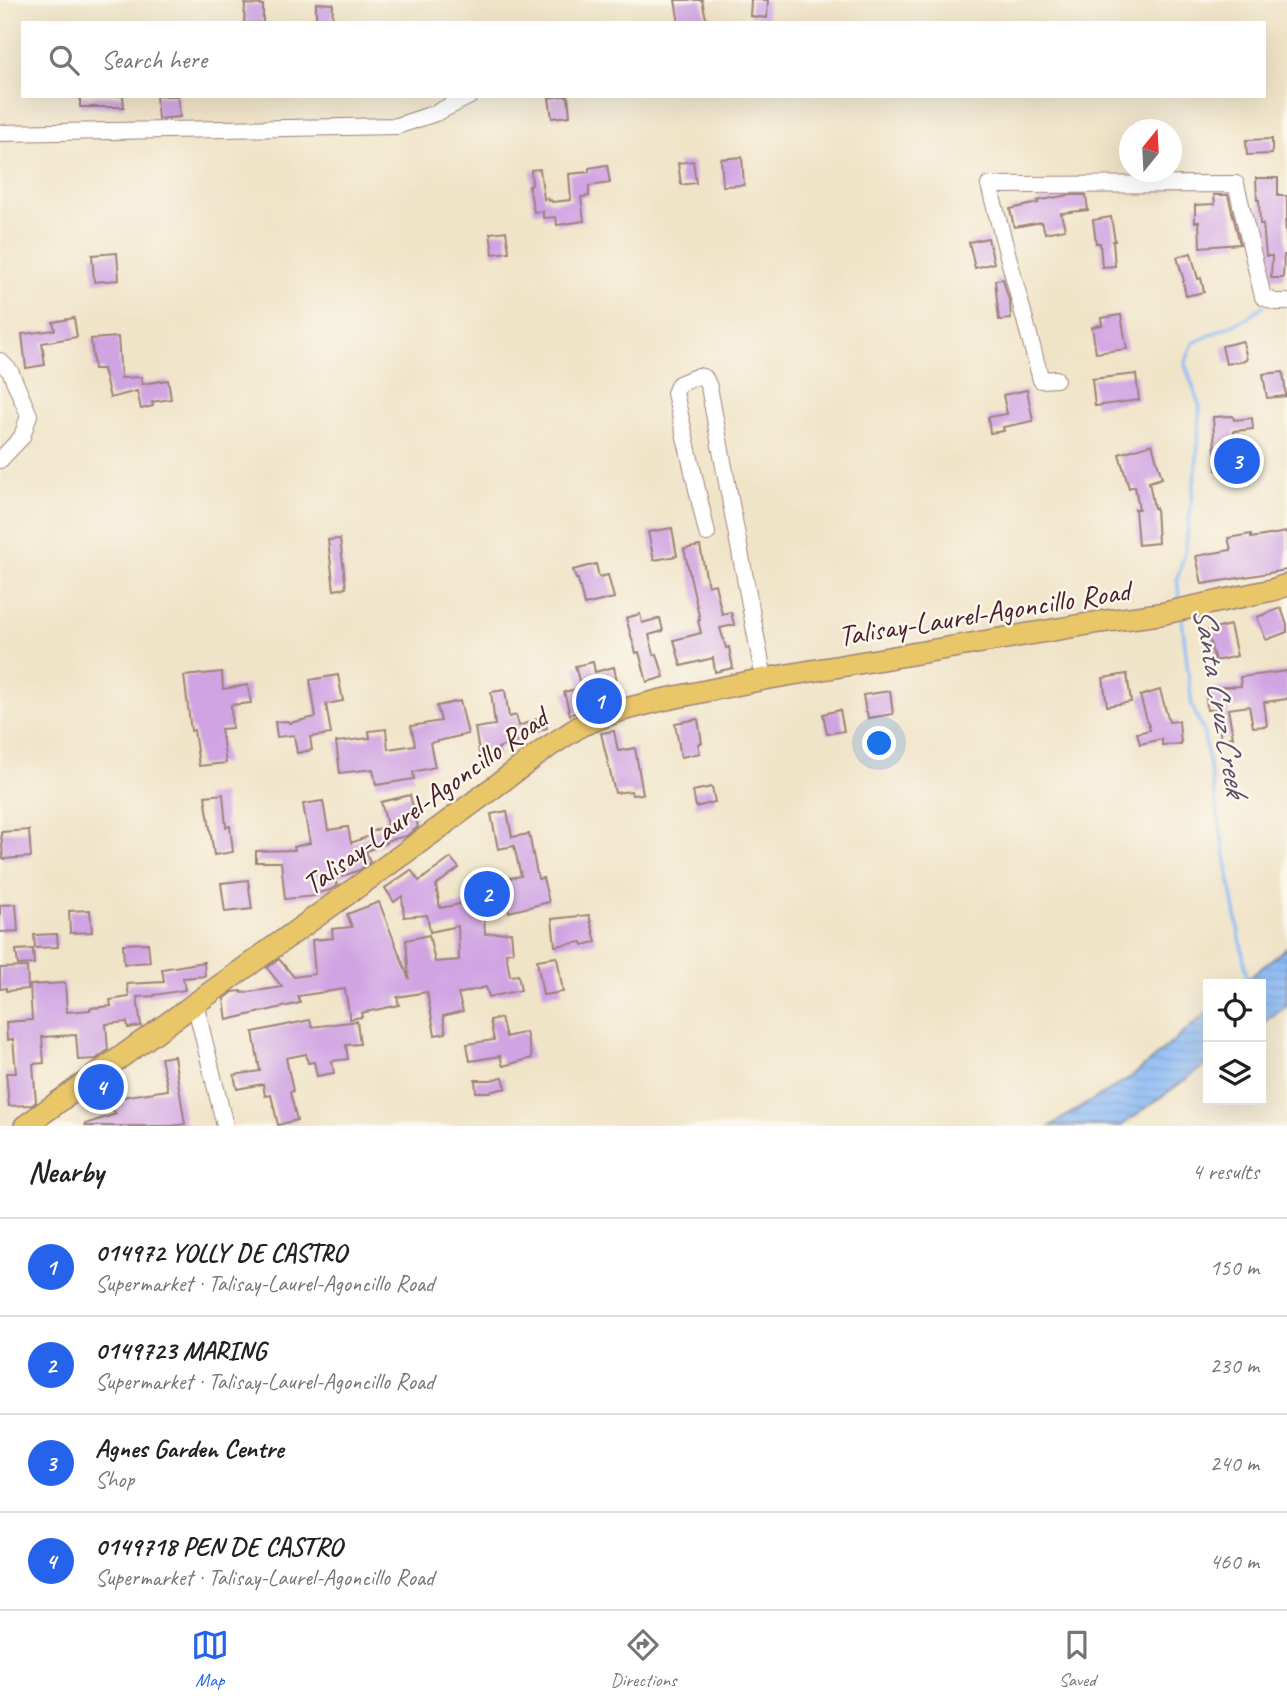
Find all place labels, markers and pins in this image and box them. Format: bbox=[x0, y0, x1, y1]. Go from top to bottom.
pin: 3 bbox=[1214, 435, 1260, 487]
pin: 1 bbox=[576, 675, 622, 727]
pin: 2 bbox=[464, 868, 510, 920]
pin: 4 bbox=[78, 1061, 124, 1113]

